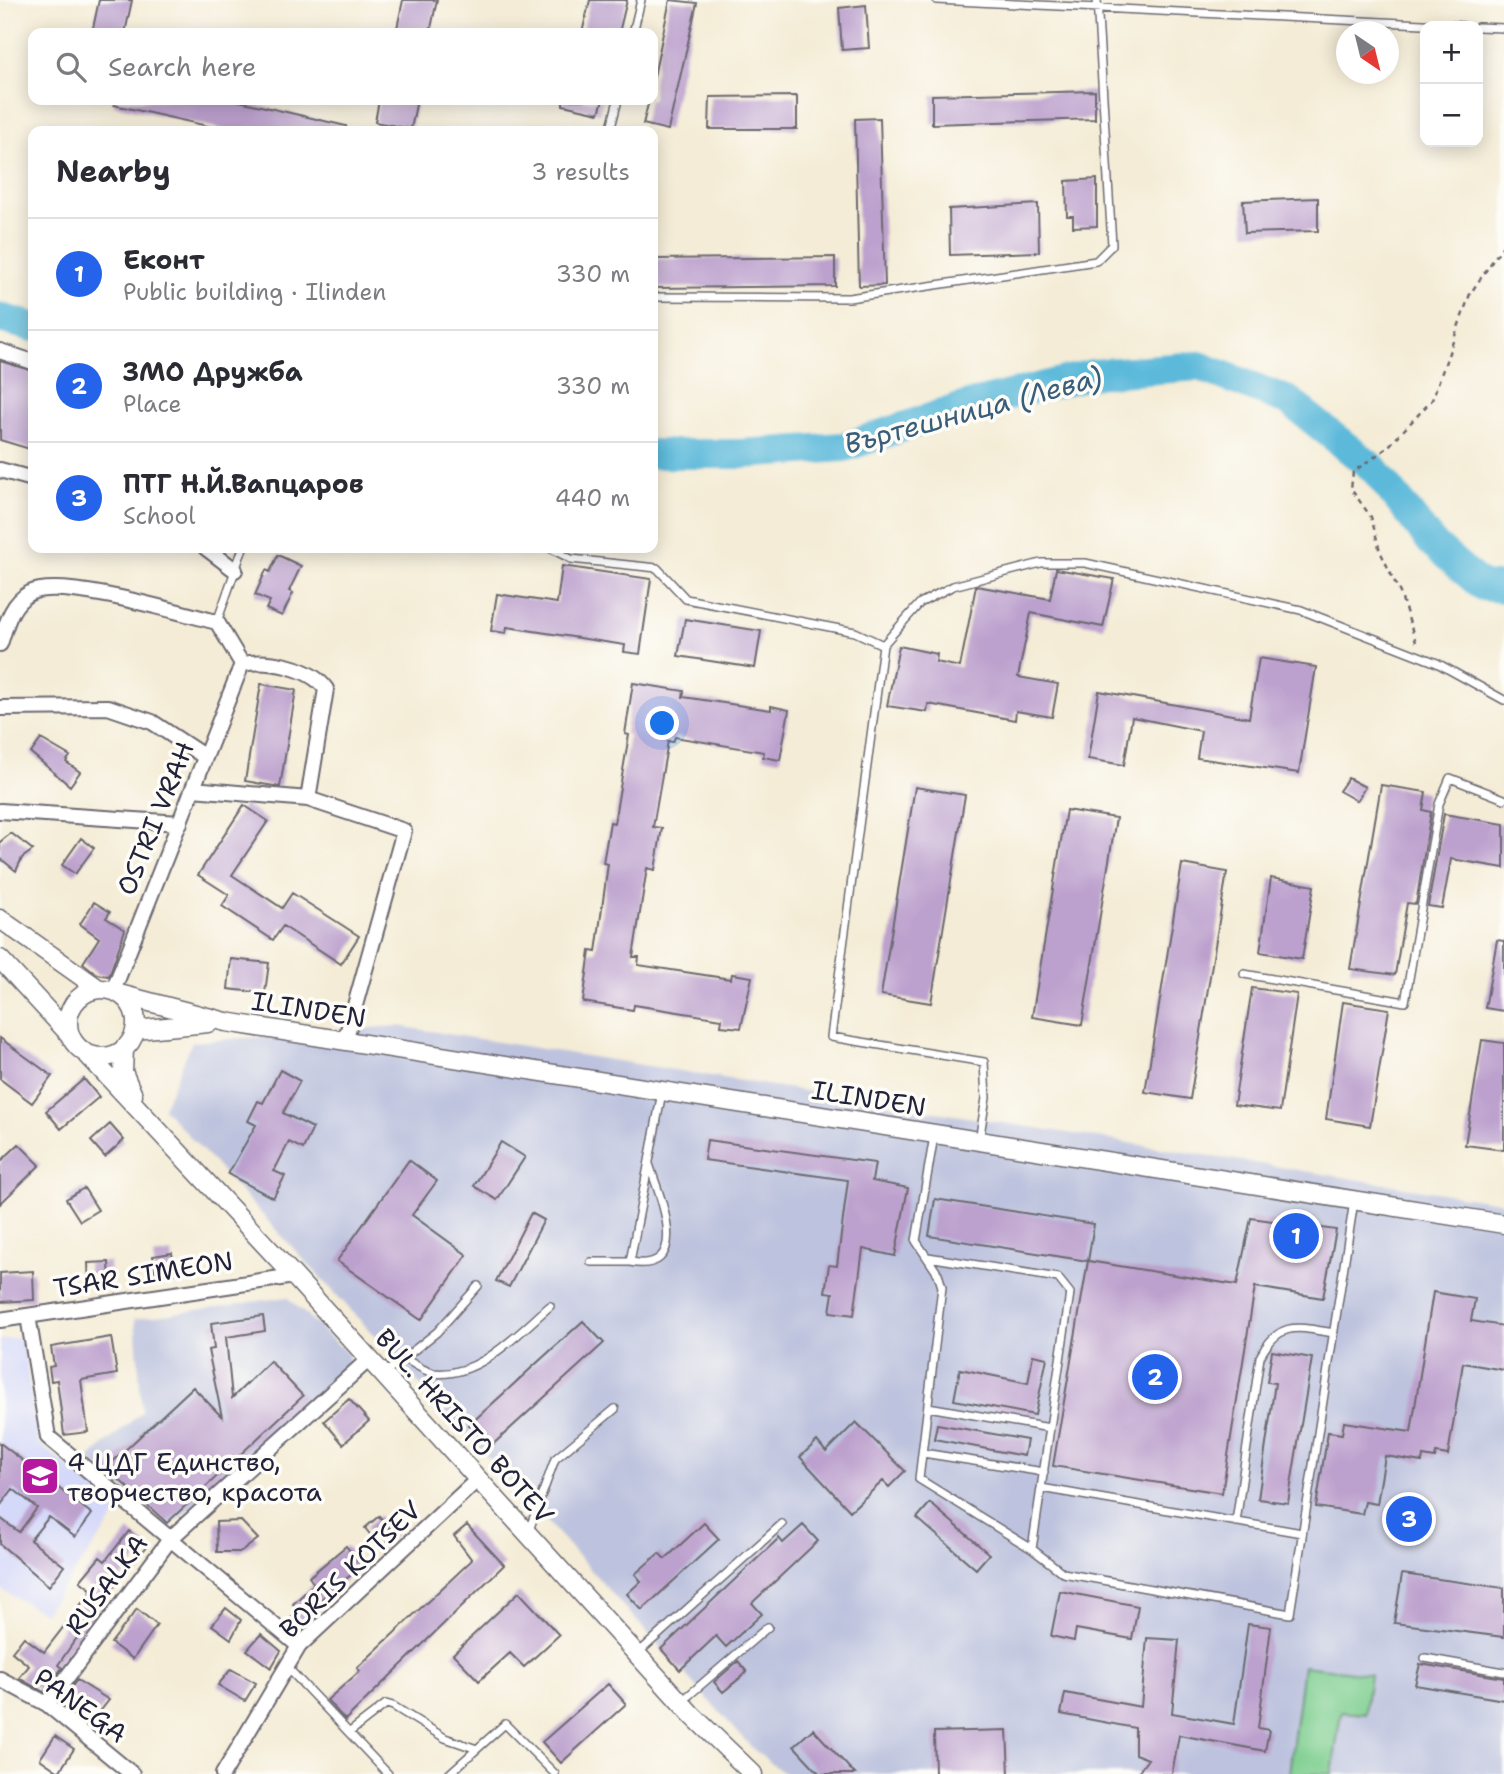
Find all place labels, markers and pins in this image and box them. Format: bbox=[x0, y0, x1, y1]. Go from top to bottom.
pin: 1 bbox=[1273, 1210, 1319, 1262]
pin: 2 bbox=[1132, 1351, 1178, 1403]
place label: 4 ЦДГ Единство, творчество, красота bbox=[67, 1444, 322, 1509]
school or university icon: 4 ЦДГ Единство, творчество, красота bbox=[19, 1455, 61, 1497]
pin: 3 bbox=[1386, 1493, 1432, 1545]

